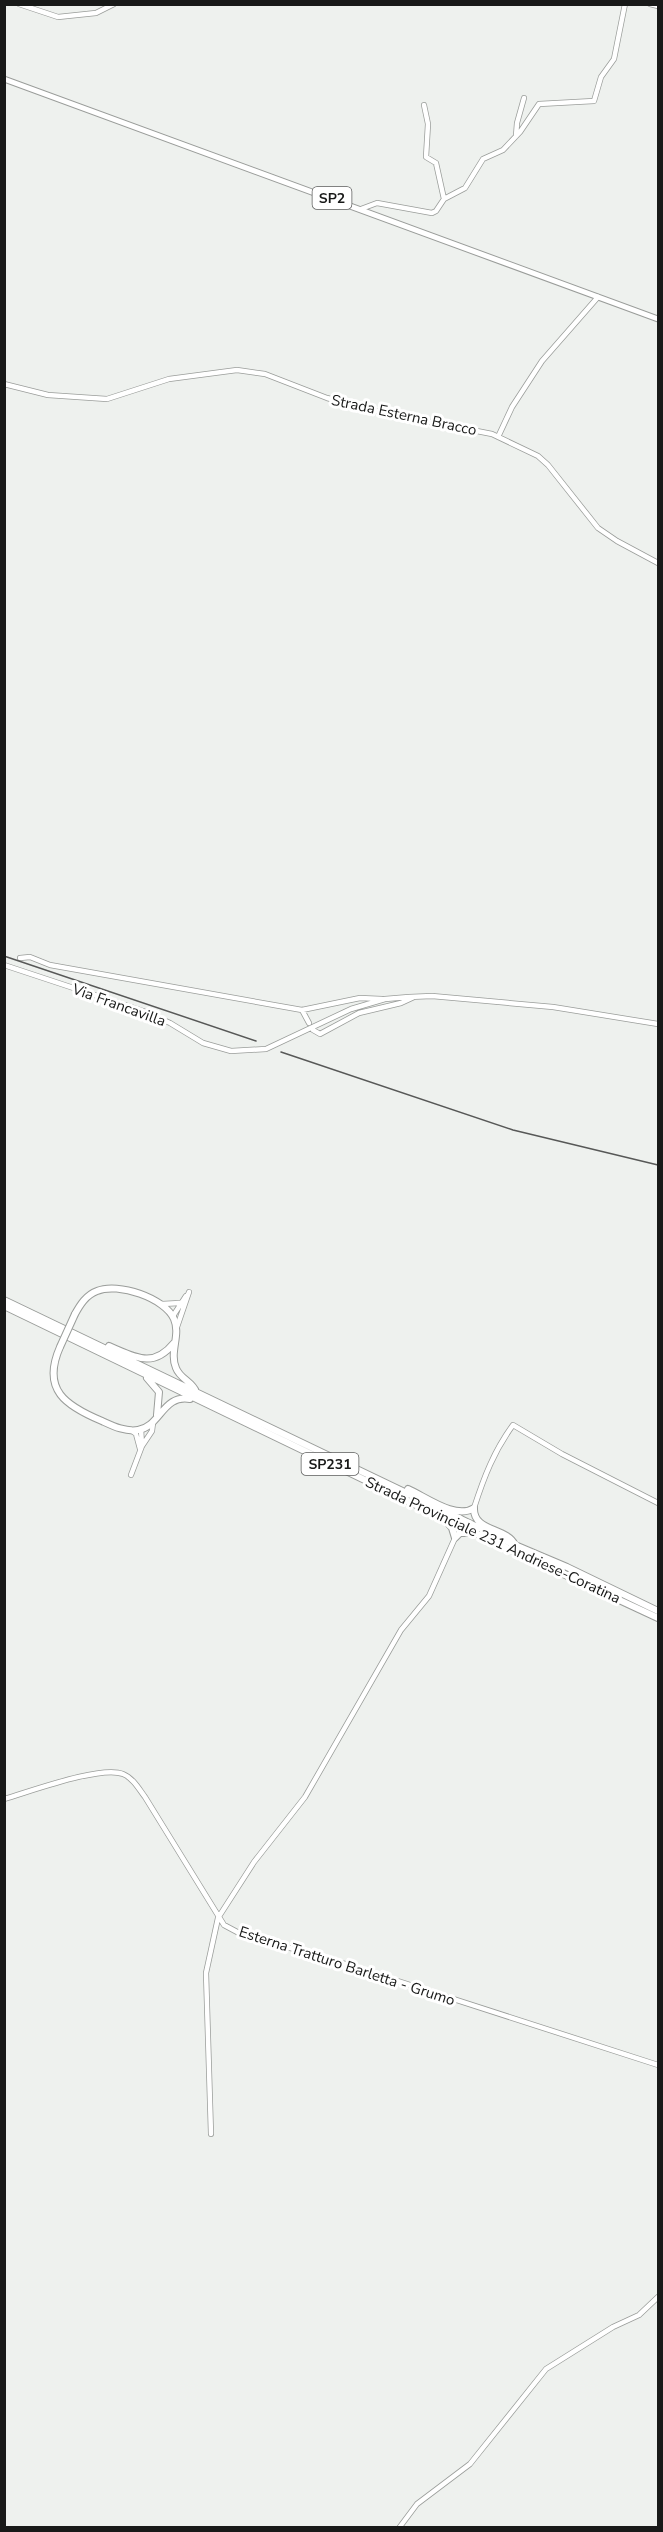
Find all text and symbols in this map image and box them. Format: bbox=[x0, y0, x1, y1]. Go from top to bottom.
road number: SP2 bbox=[312, 187, 352, 209]
street label: Strada Esterna Bracco bbox=[329, 390, 479, 440]
street label: Via Francavilla bbox=[68, 978, 169, 1031]
road number: SP231 bbox=[302, 1453, 358, 1475]
street label: Strada Provinciale 231 Andriese-Coratina bbox=[362, 1472, 624, 1608]
street label: Esterna Tratturo Barletta - Grumo bbox=[236, 1922, 458, 2010]

